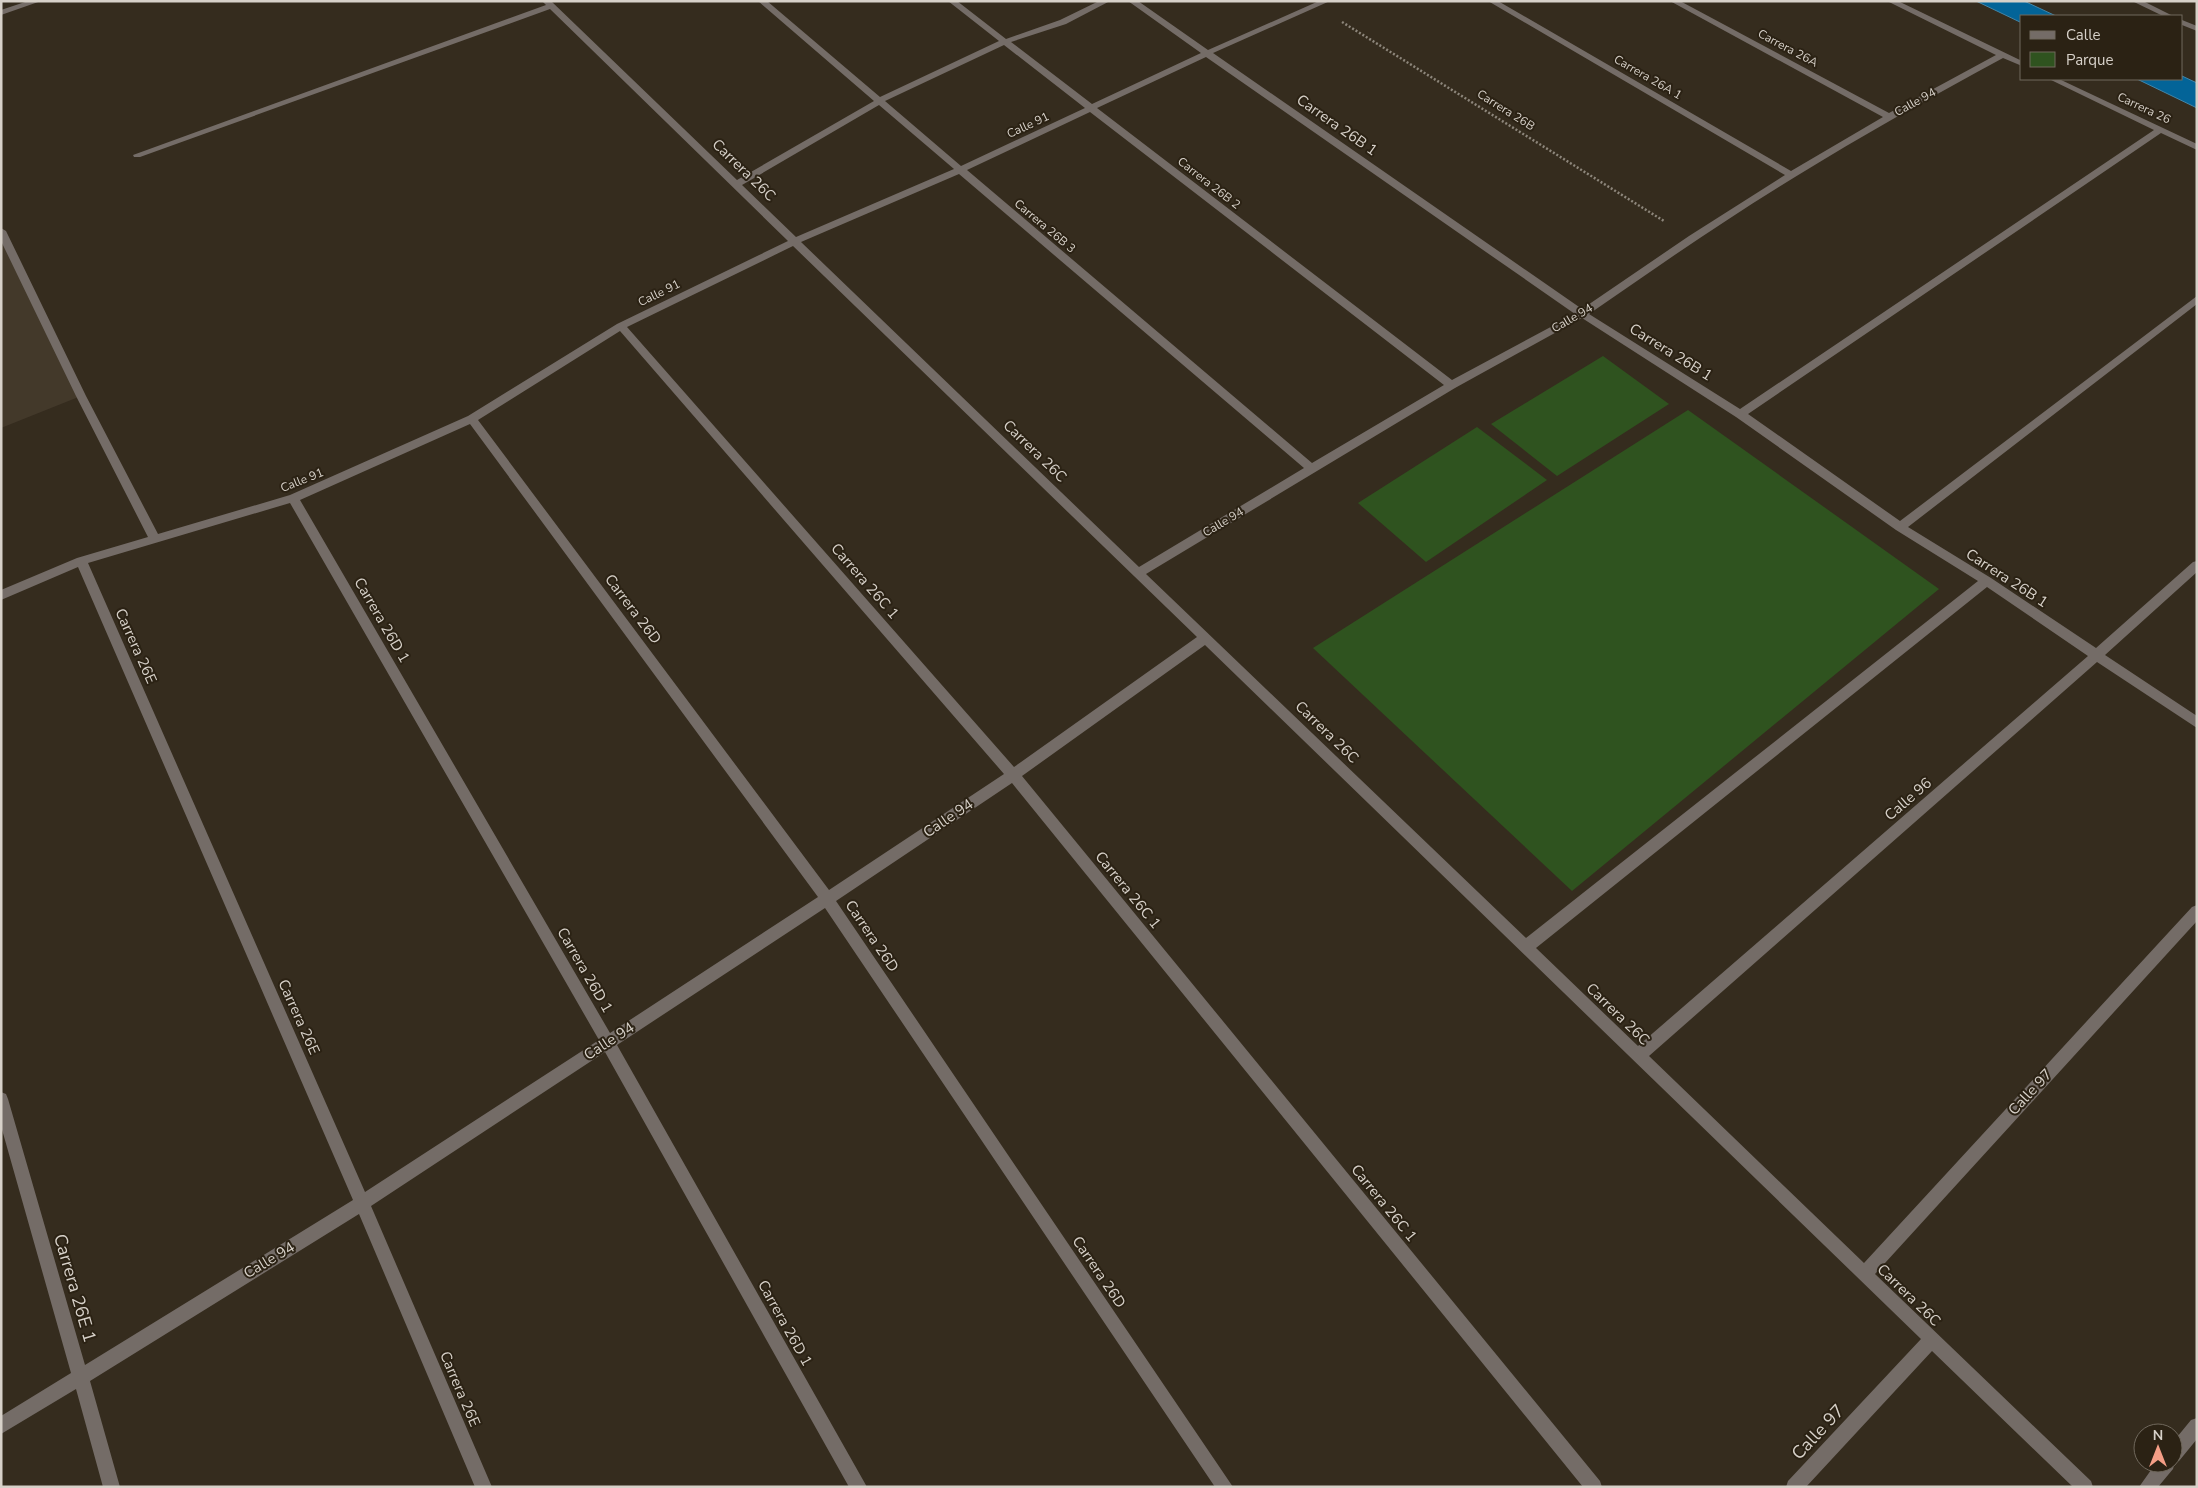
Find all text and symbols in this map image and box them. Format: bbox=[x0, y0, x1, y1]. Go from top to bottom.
legend bbox=[2020, 15, 2183, 80]
street label: Carrera 26A bbox=[1755, 25, 1821, 71]
text: Calle bbox=[2066, 25, 2101, 45]
text: Parque bbox=[2066, 50, 2114, 70]
street label: Carrera 26A 1 bbox=[1611, 51, 1685, 103]
street label: Calle 94 bbox=[1891, 84, 1939, 120]
street label: Carrera 26B bbox=[1474, 86, 1538, 134]
street label: Carrera 26 bbox=[2115, 89, 2173, 127]
street label: Carrera 26B 1 bbox=[1293, 90, 1381, 160]
street label: Calle 91 bbox=[1004, 108, 1052, 142]
street label: Carrera 26C bbox=[708, 134, 780, 206]
street label: Carrera 26B 2 bbox=[1174, 153, 1244, 213]
street label: Carrera 26B 3 bbox=[1011, 196, 1079, 256]
street label: Calle 91 bbox=[635, 276, 683, 310]
street label: Calle 94 bbox=[1548, 300, 1596, 336]
street label: Carrera 26B 1 bbox=[1626, 318, 1716, 386]
street label: Carrera 26C bbox=[999, 415, 1071, 487]
street label: Calle 91 bbox=[278, 464, 326, 496]
street label: Calle 94 bbox=[1200, 504, 1246, 540]
street label: Carrera 26C 1 bbox=[826, 539, 904, 623]
street label: Carrera 26B 1 bbox=[1962, 544, 2052, 612]
street label: Carrera 26D bbox=[600, 570, 666, 648]
street label: Carrera 26D 1 bbox=[349, 574, 415, 666]
street label: Carrera 26E bbox=[111, 605, 161, 687]
street label: Carrera 26C bbox=[1291, 696, 1363, 768]
street label: Calle 96 bbox=[1880, 773, 1936, 825]
street label: Calle 94 bbox=[919, 794, 977, 842]
street label: Carrera 26C 1 bbox=[1090, 847, 1166, 933]
street label: Carrera 26D bbox=[841, 896, 903, 976]
street label: Carrera 26D 1 bbox=[552, 924, 618, 1016]
street label: Carrera 26E bbox=[274, 976, 324, 1058]
street label: Carrera 26C bbox=[1582, 978, 1654, 1050]
street label: Calle 94 bbox=[580, 1017, 638, 1065]
street label: Calle 97 bbox=[2003, 1065, 2057, 1119]
street label: Carrera 26C 1 bbox=[1346, 1160, 1422, 1246]
street label: Carrera 26E 1 bbox=[48, 1231, 102, 1345]
street label: Carrera 26D bbox=[1068, 1232, 1130, 1312]
street label: Calle 94 bbox=[240, 1237, 298, 1283]
street label: Carrera 26C bbox=[1873, 1259, 1945, 1331]
street label: Carrera 26D 1 bbox=[753, 1276, 817, 1370]
street label: Carrera 26E bbox=[435, 1348, 485, 1430]
street label: Calle 97 bbox=[1786, 1399, 1850, 1465]
north arrow bbox=[2133, 1423, 2183, 1473]
text: N bbox=[2153, 1426, 2163, 1445]

